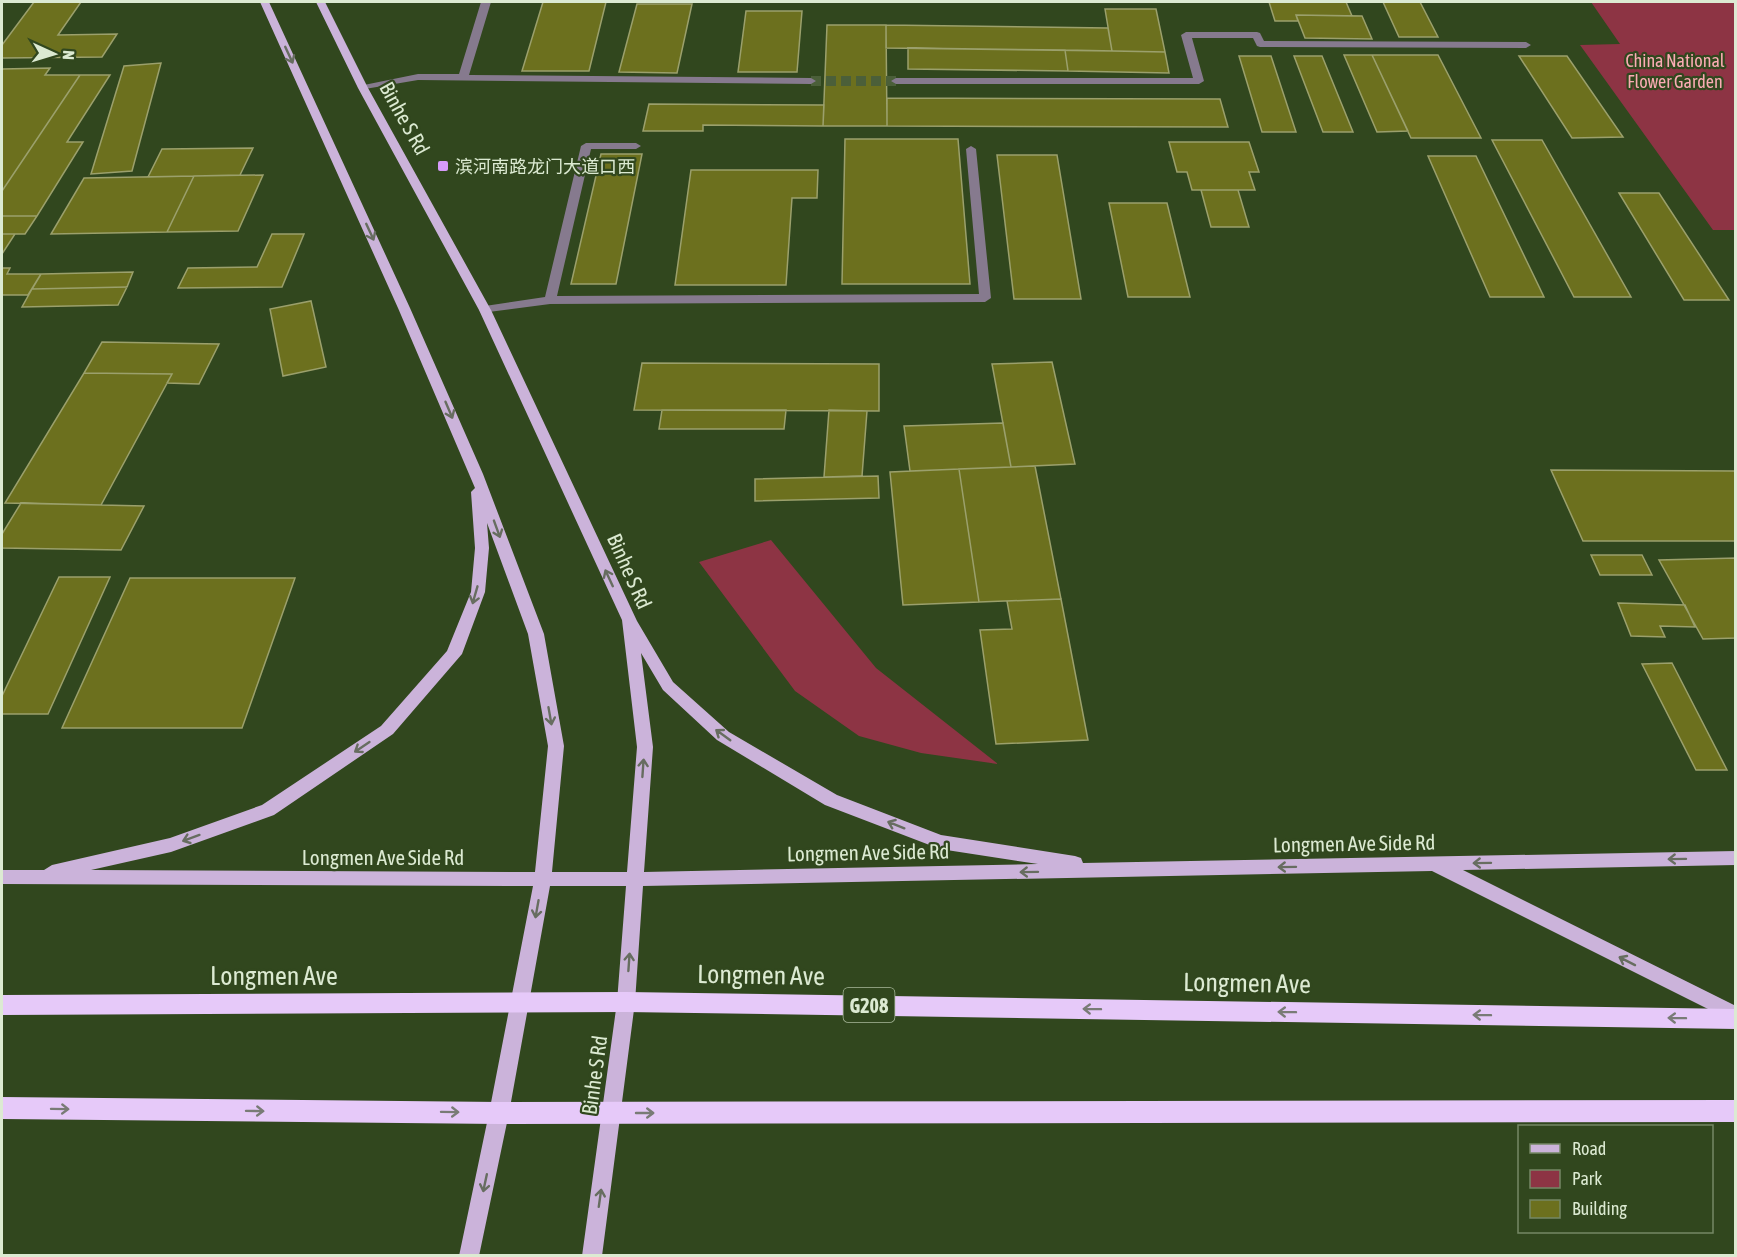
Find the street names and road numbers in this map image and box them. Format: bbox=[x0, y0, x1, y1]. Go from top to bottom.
street label: Binhe S Rd bbox=[375, 77, 435, 159]
street label: Binhe S Rd bbox=[603, 530, 657, 612]
street label: Longmen Ave Side Rd bbox=[1273, 830, 1435, 856]
street label: Longmen Ave Side Rd bbox=[787, 839, 949, 865]
street label: Longmen Ave Side Rd bbox=[302, 845, 464, 869]
street label: Longmen Ave bbox=[697, 959, 825, 991]
street label: Longmen Ave bbox=[210, 961, 338, 991]
street label: Longmen Ave bbox=[1183, 967, 1311, 999]
road number: G208 bbox=[844, 988, 894, 1022]
street label: Binhe S Rd bbox=[577, 1034, 611, 1116]

